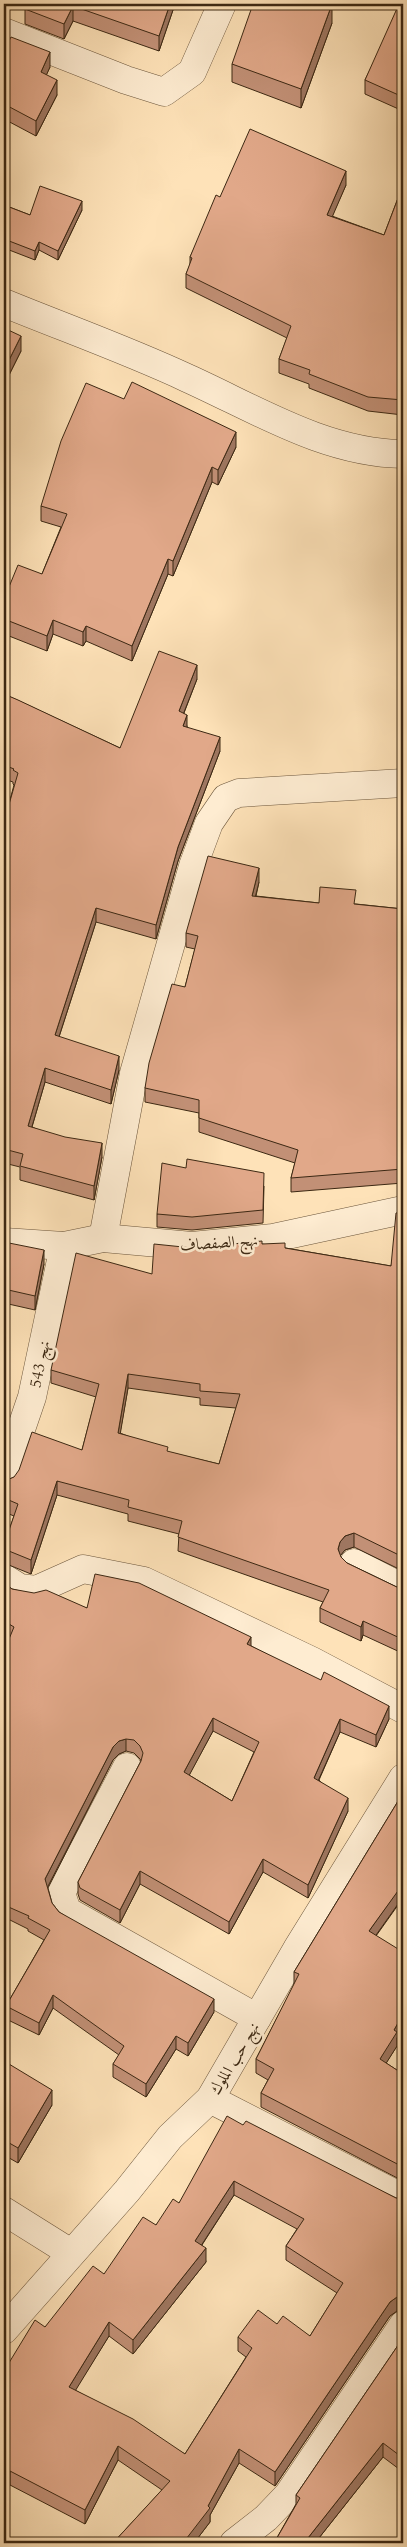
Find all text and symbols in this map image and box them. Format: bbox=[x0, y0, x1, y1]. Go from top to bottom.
street label: نهج الصفصاف bbox=[179, 1229, 259, 1260]
street label: نهج 543 bbox=[24, 1339, 59, 1390]
street label: نهج حب الملوك bbox=[205, 2018, 268, 2100]

